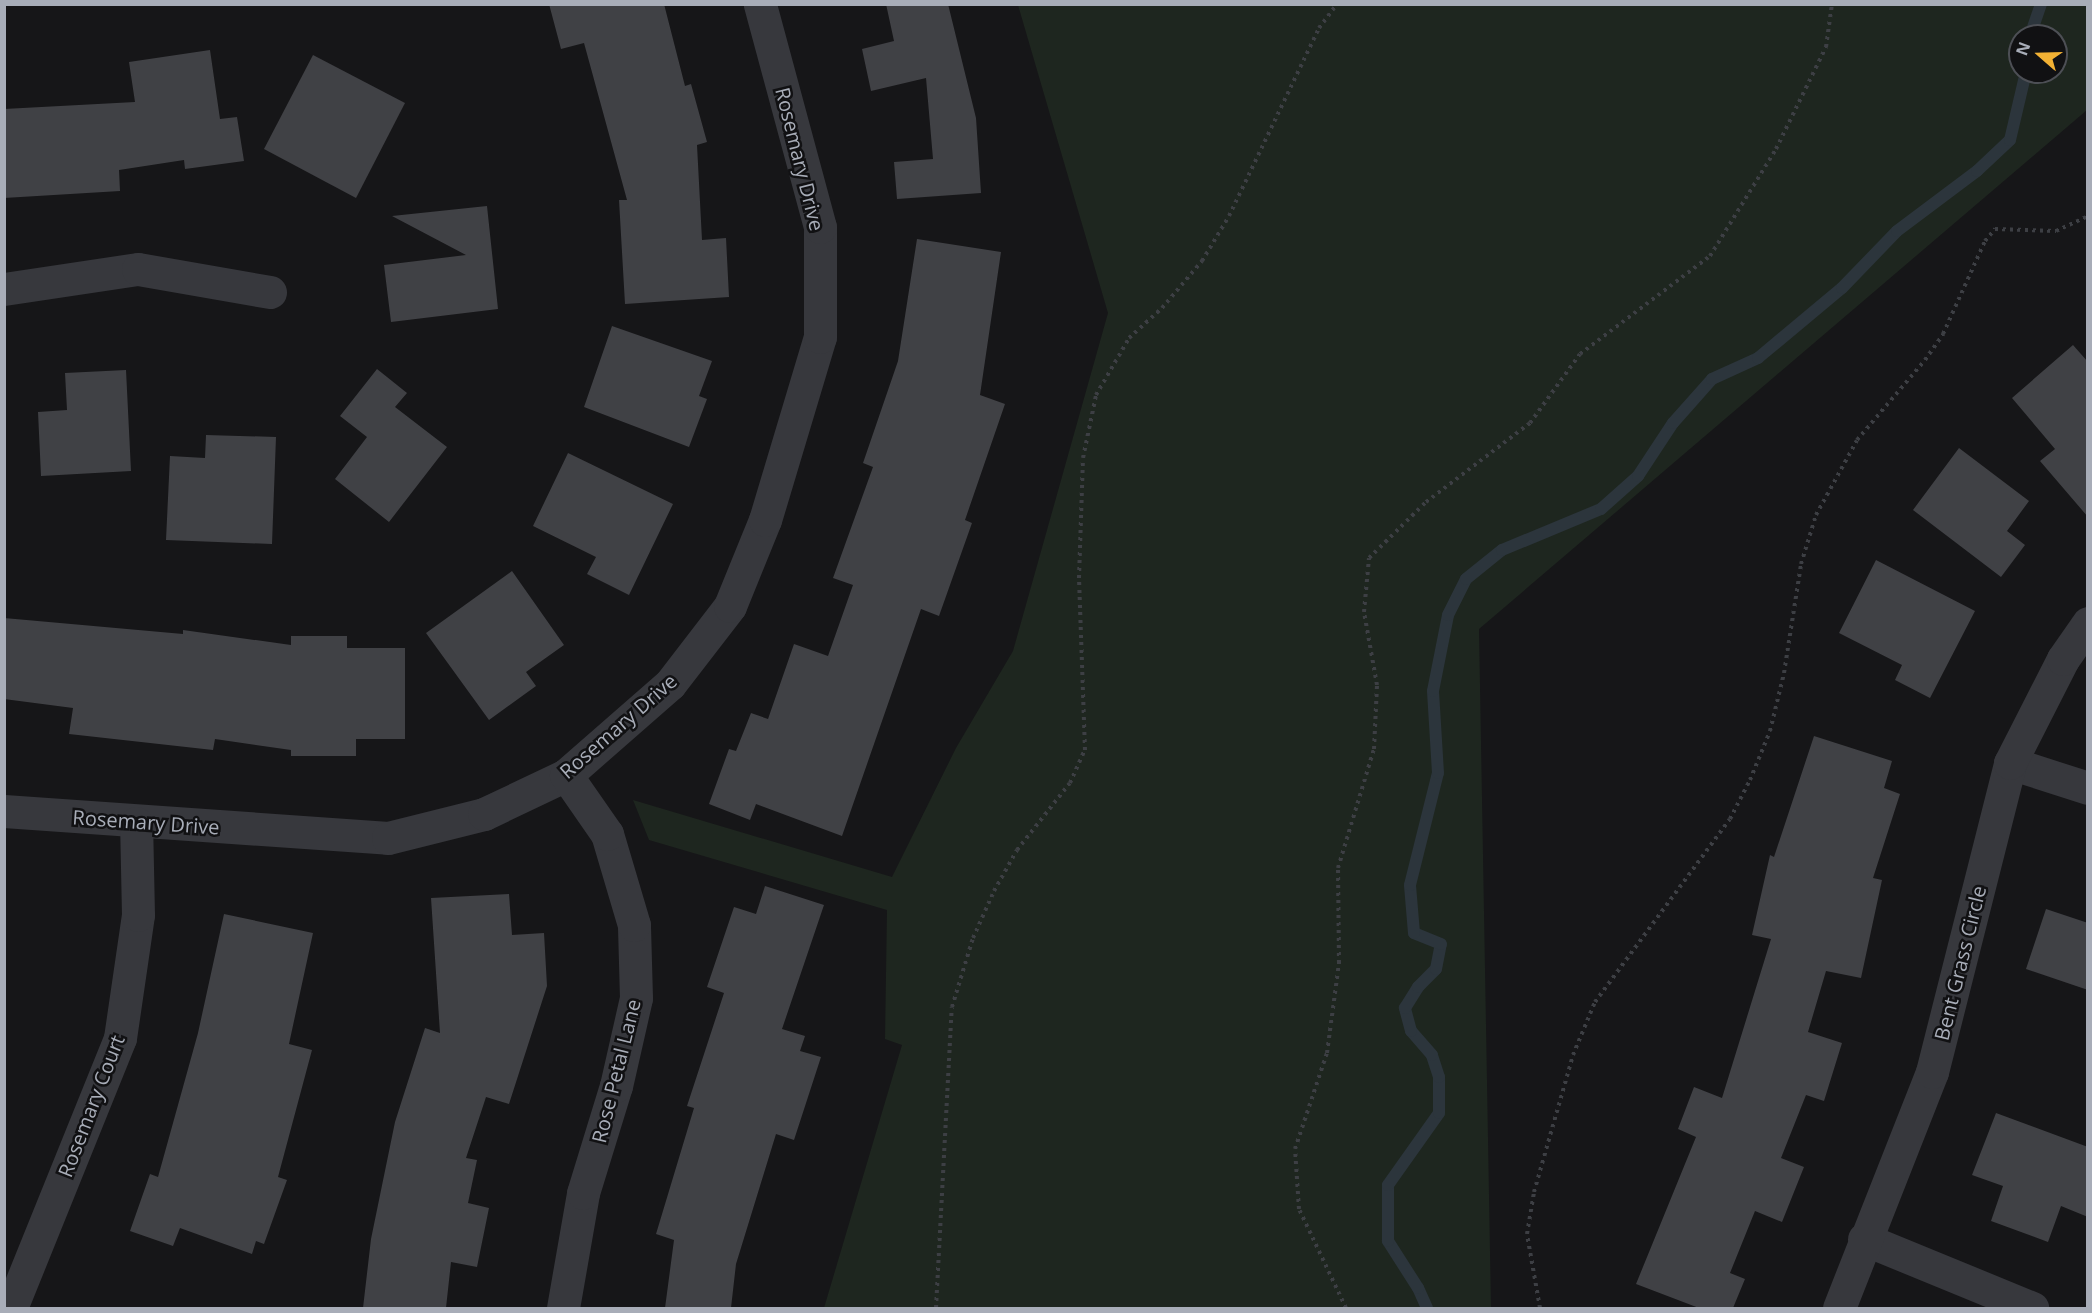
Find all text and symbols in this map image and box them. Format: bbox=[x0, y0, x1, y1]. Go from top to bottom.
north arrow bbox=[2008, 24, 2068, 84]
text: N bbox=[2010, 39, 2036, 58]
street label: Rosemary Drive bbox=[771, 85, 829, 233]
street label: Rosemary Drive bbox=[555, 669, 681, 783]
street label: Rosemary Drive bbox=[72, 805, 220, 839]
street label: Bent Grass Circle bbox=[1929, 883, 1991, 1043]
street label: Rose Petal Lane bbox=[587, 997, 645, 1145]
street label: Rosemary Court bbox=[53, 1032, 129, 1180]

